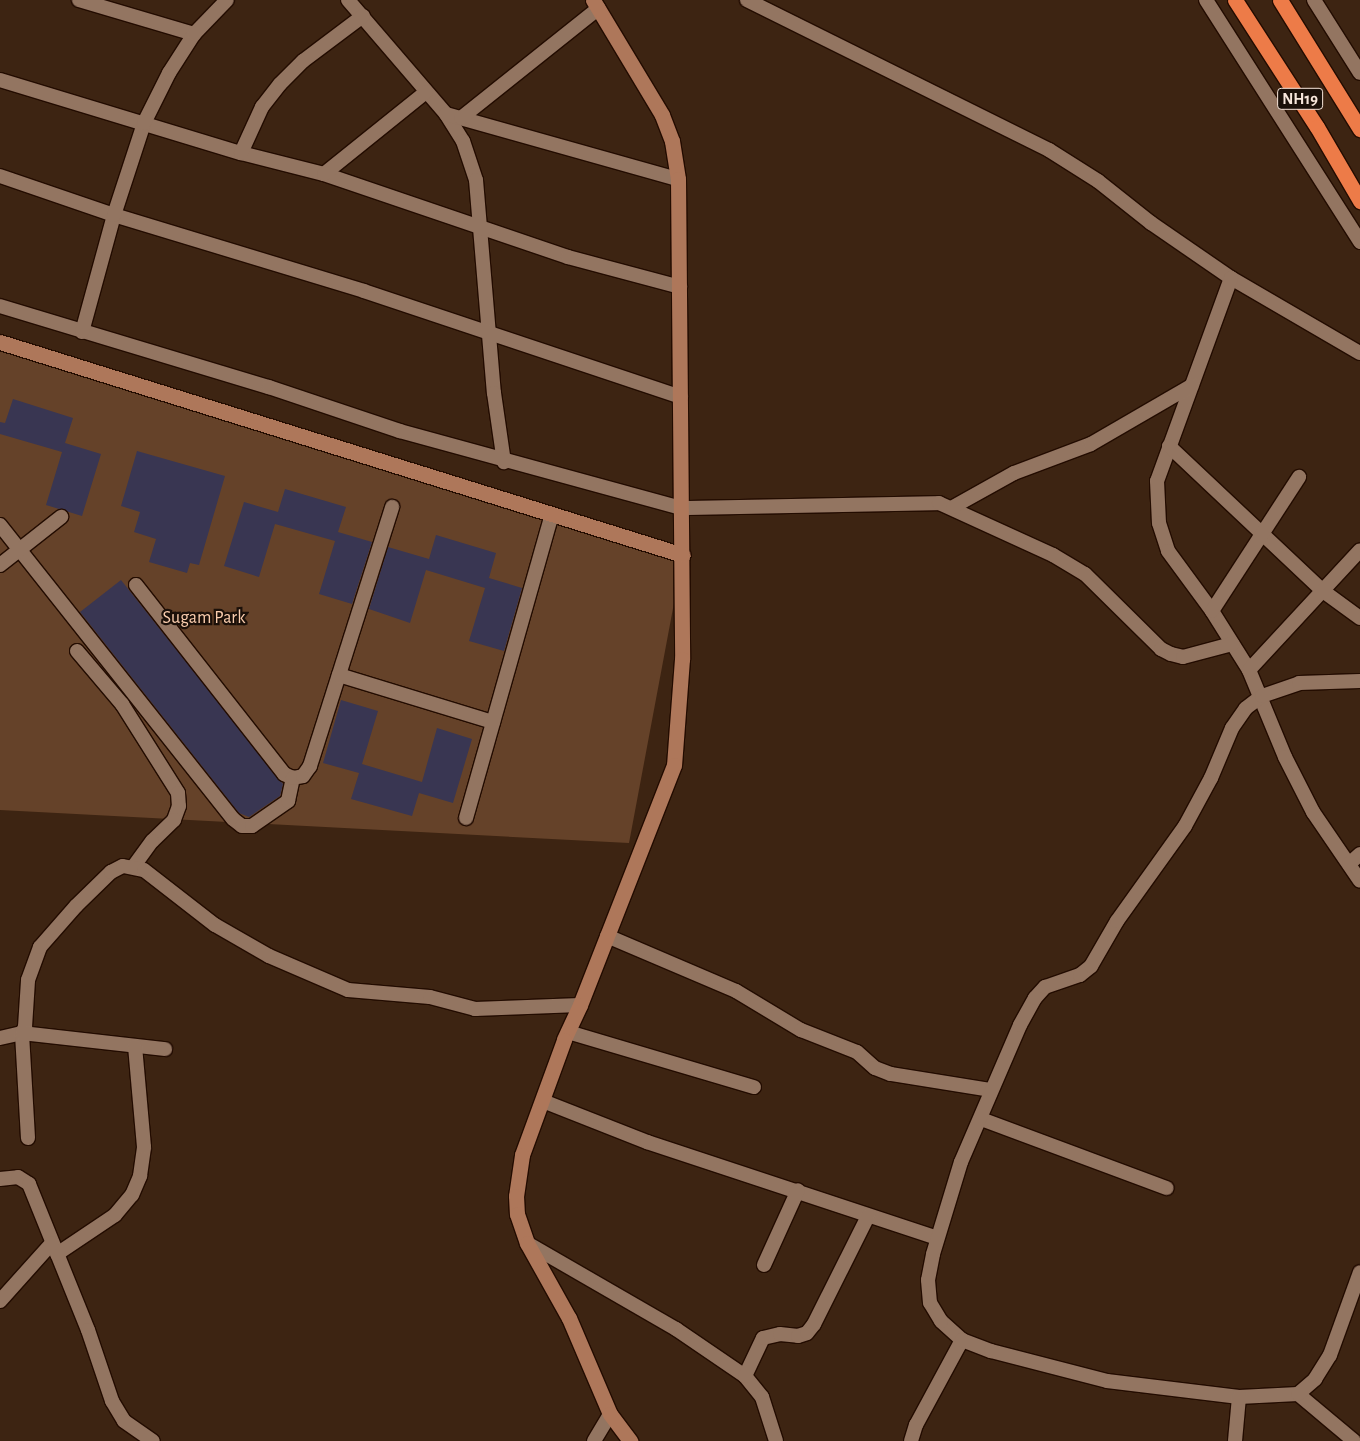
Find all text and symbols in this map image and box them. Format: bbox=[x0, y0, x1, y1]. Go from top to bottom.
road number: NH19 bbox=[1276, 86, 1324, 112]
park label: Sugam Park bbox=[163, 607, 245, 629]

